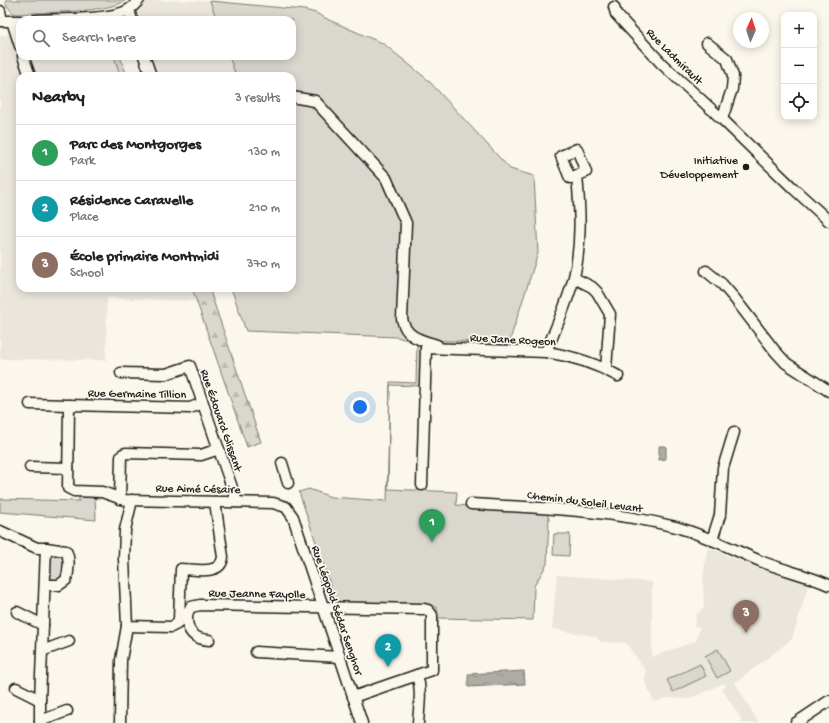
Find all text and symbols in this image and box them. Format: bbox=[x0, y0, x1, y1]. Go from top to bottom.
north arrow bbox=[733, 12, 769, 48]
map controls bbox=[781, 12, 817, 120]
button: + bbox=[781, 12, 817, 48]
search box bbox=[16, 16, 296, 60]
street label: Rue Ladmirault bbox=[642, 26, 706, 89]
icon: search bbox=[30, 27, 52, 49]
text: Search here bbox=[62, 29, 136, 47]
button: − bbox=[781, 48, 817, 84]
button: locate bbox=[781, 84, 817, 120]
text: Nearby bbox=[32, 88, 85, 108]
text: 3 results bbox=[235, 91, 280, 106]
text: Parc des Montgorges bbox=[70, 136, 201, 154]
text: 1 bbox=[42, 145, 48, 160]
text: 130 m bbox=[248, 145, 280, 160]
text: Park bbox=[70, 154, 95, 169]
place label: Initiative Développement bbox=[659, 155, 739, 183]
marker: Initiative Développement bbox=[741, 162, 751, 172]
text: Résidence Caravelle bbox=[70, 192, 193, 210]
text: 2 bbox=[42, 201, 48, 216]
text: 210 m bbox=[249, 201, 280, 216]
text: Place bbox=[70, 210, 98, 225]
text: École primaire Montmidi bbox=[70, 248, 219, 266]
text: 3 bbox=[42, 257, 48, 272]
text: 370 m bbox=[247, 257, 280, 272]
text: School bbox=[70, 266, 104, 281]
street label: Rue Jane Rogeon bbox=[469, 332, 557, 350]
street label: Rue Édouard Glissant bbox=[196, 368, 245, 475]
street label: Rue Germaine Tillion bbox=[88, 387, 187, 403]
your location bbox=[350, 397, 370, 417]
street label: Rue Aimé Césaire bbox=[155, 482, 241, 498]
street label: Chemin du Soleil Levant bbox=[526, 489, 644, 517]
pin: 1 bbox=[419, 509, 445, 542]
street label: Rue Léopold Sédar Senghor bbox=[307, 544, 365, 679]
street label: Rue Jeanne Fayolle bbox=[208, 587, 306, 603]
pin: 3 bbox=[733, 600, 759, 633]
pin: 2 bbox=[375, 634, 401, 667]

